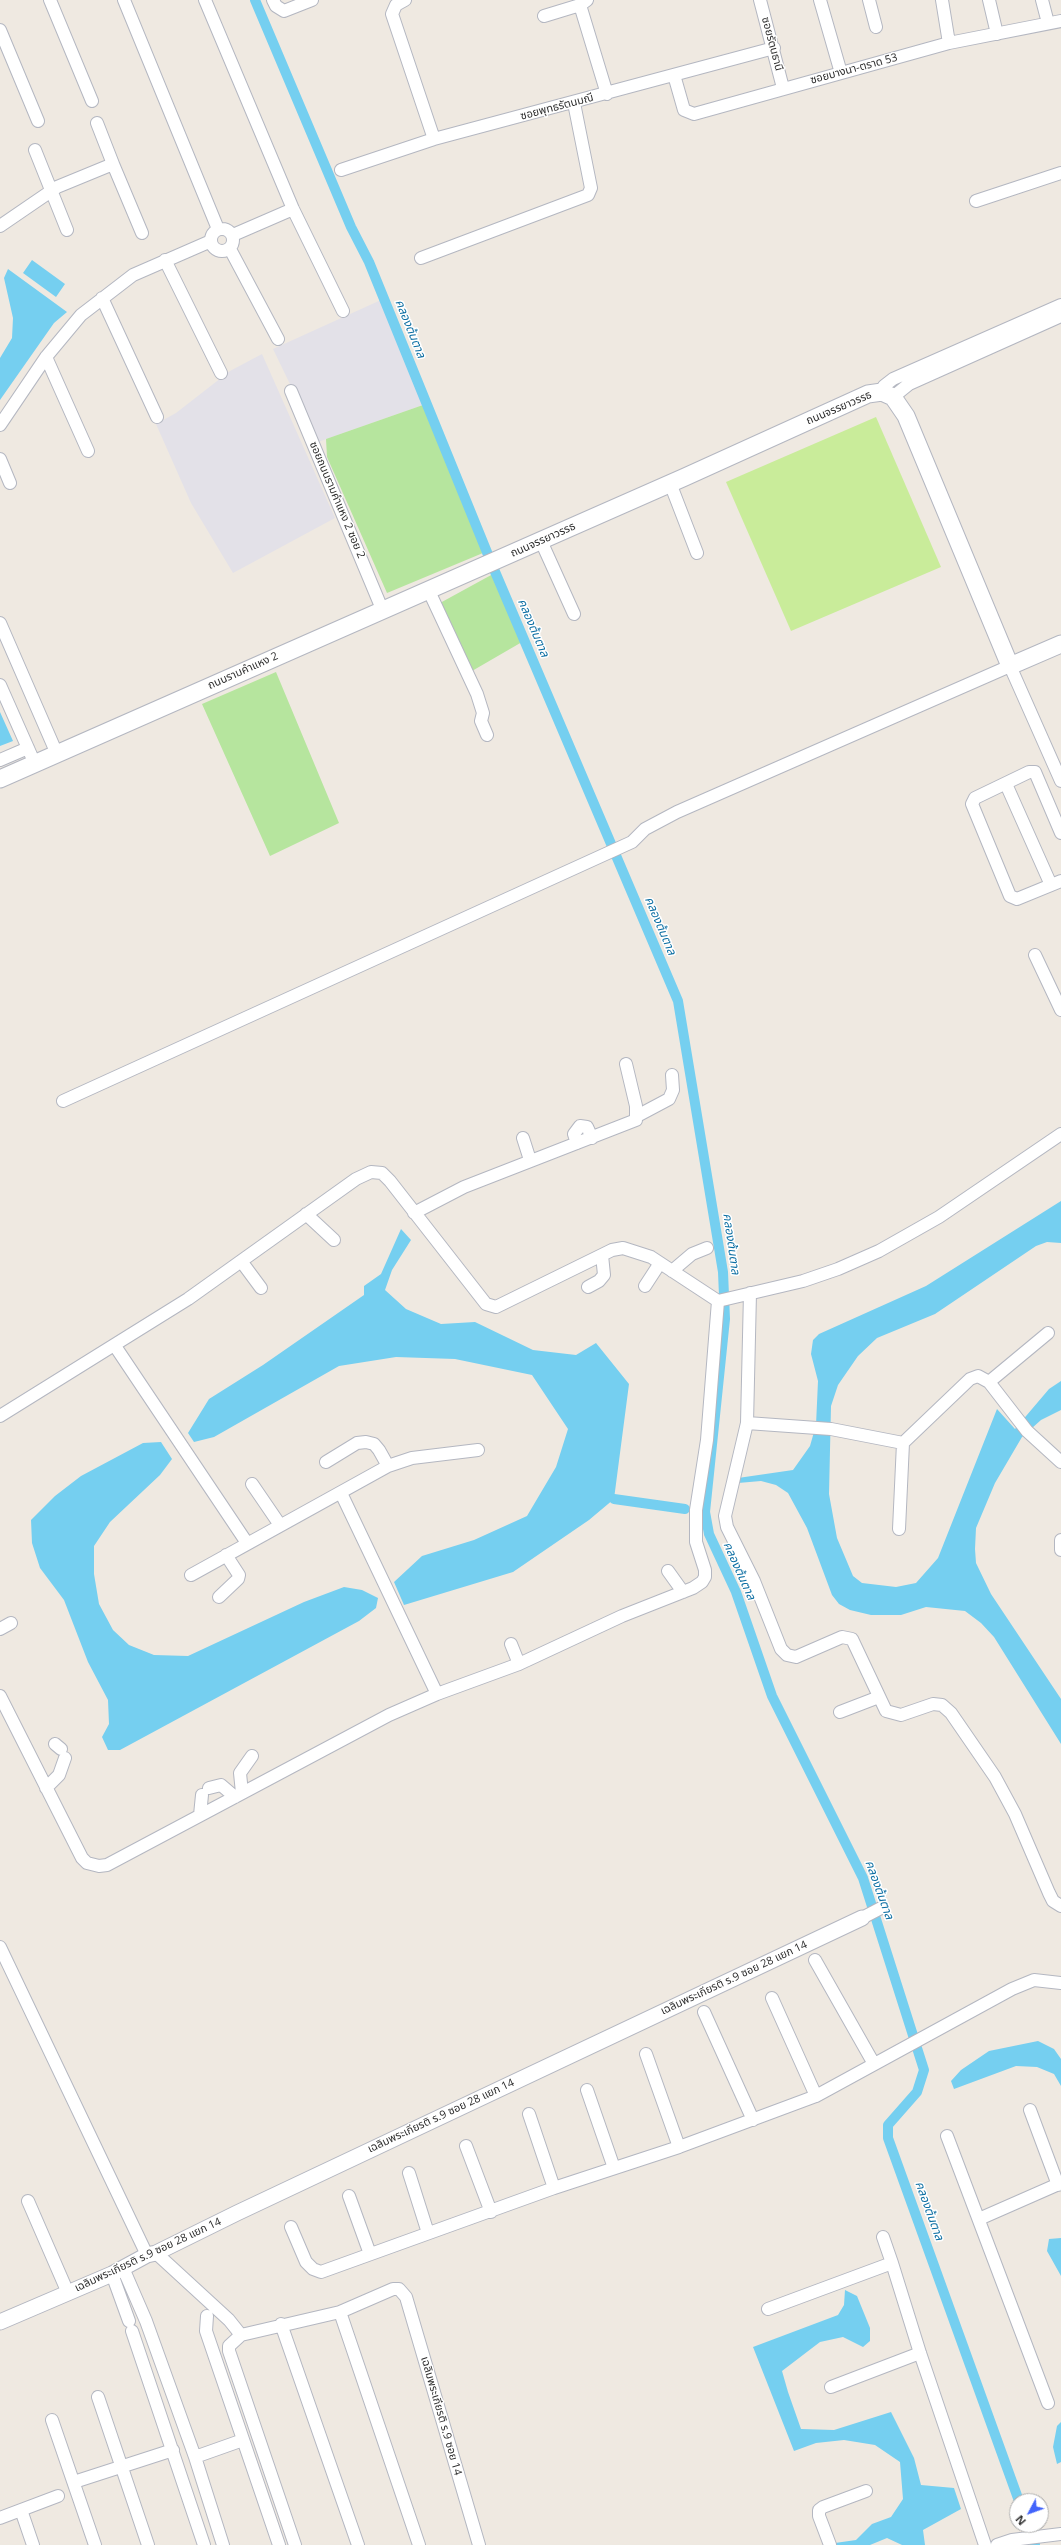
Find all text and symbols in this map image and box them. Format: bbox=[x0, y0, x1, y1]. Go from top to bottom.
street label: ซอยรัตนธานี bbox=[758, 16, 786, 72]
street label: ซอยบางนา-ตราด 53 bbox=[809, 51, 899, 87]
street label: ซอยพุทธรัตนมณี bbox=[519, 91, 595, 123]
water label: คลองต้นตาล bbox=[392, 298, 428, 360]
street label: ถนนจรรยาวรรธ bbox=[804, 388, 874, 428]
street label: ซอยถนนรามคำแหง 2 ซอย 2 bbox=[306, 440, 368, 560]
street label: ถนนจรรยาวรรธ bbox=[508, 520, 578, 560]
water label: คลองต้นตาล bbox=[514, 597, 552, 659]
street label: ถนนรามคำแหง 2 bbox=[206, 650, 280, 692]
water label: คลองต้นตาล bbox=[641, 895, 679, 957]
water label: คลองต้นตาล bbox=[720, 1212, 742, 1276]
water label: คลองต้นตาล bbox=[720, 1540, 758, 1602]
water label: คลองต้นตาล bbox=[862, 1858, 896, 1922]
street label: เฉลิมพระเกียรติ ร.9 ซอย 28 แยก 14 bbox=[659, 1938, 809, 2018]
street label: เฉลิมพระเกียรติ ร.9 ซอย 28 แยก 14 bbox=[366, 2076, 516, 2156]
water label: คลองต้นตาล bbox=[912, 2179, 946, 2243]
street label: เฉลิมพระเกียรติ ร.9 ซอย 28 แยก 14 bbox=[73, 2215, 223, 2295]
street label: เฉลิมพระเกียรติ ร.9 ซอย 14 bbox=[418, 2355, 464, 2477]
north arrow bbox=[1009, 2493, 1049, 2533]
text: N bbox=[1012, 2512, 1029, 2529]

